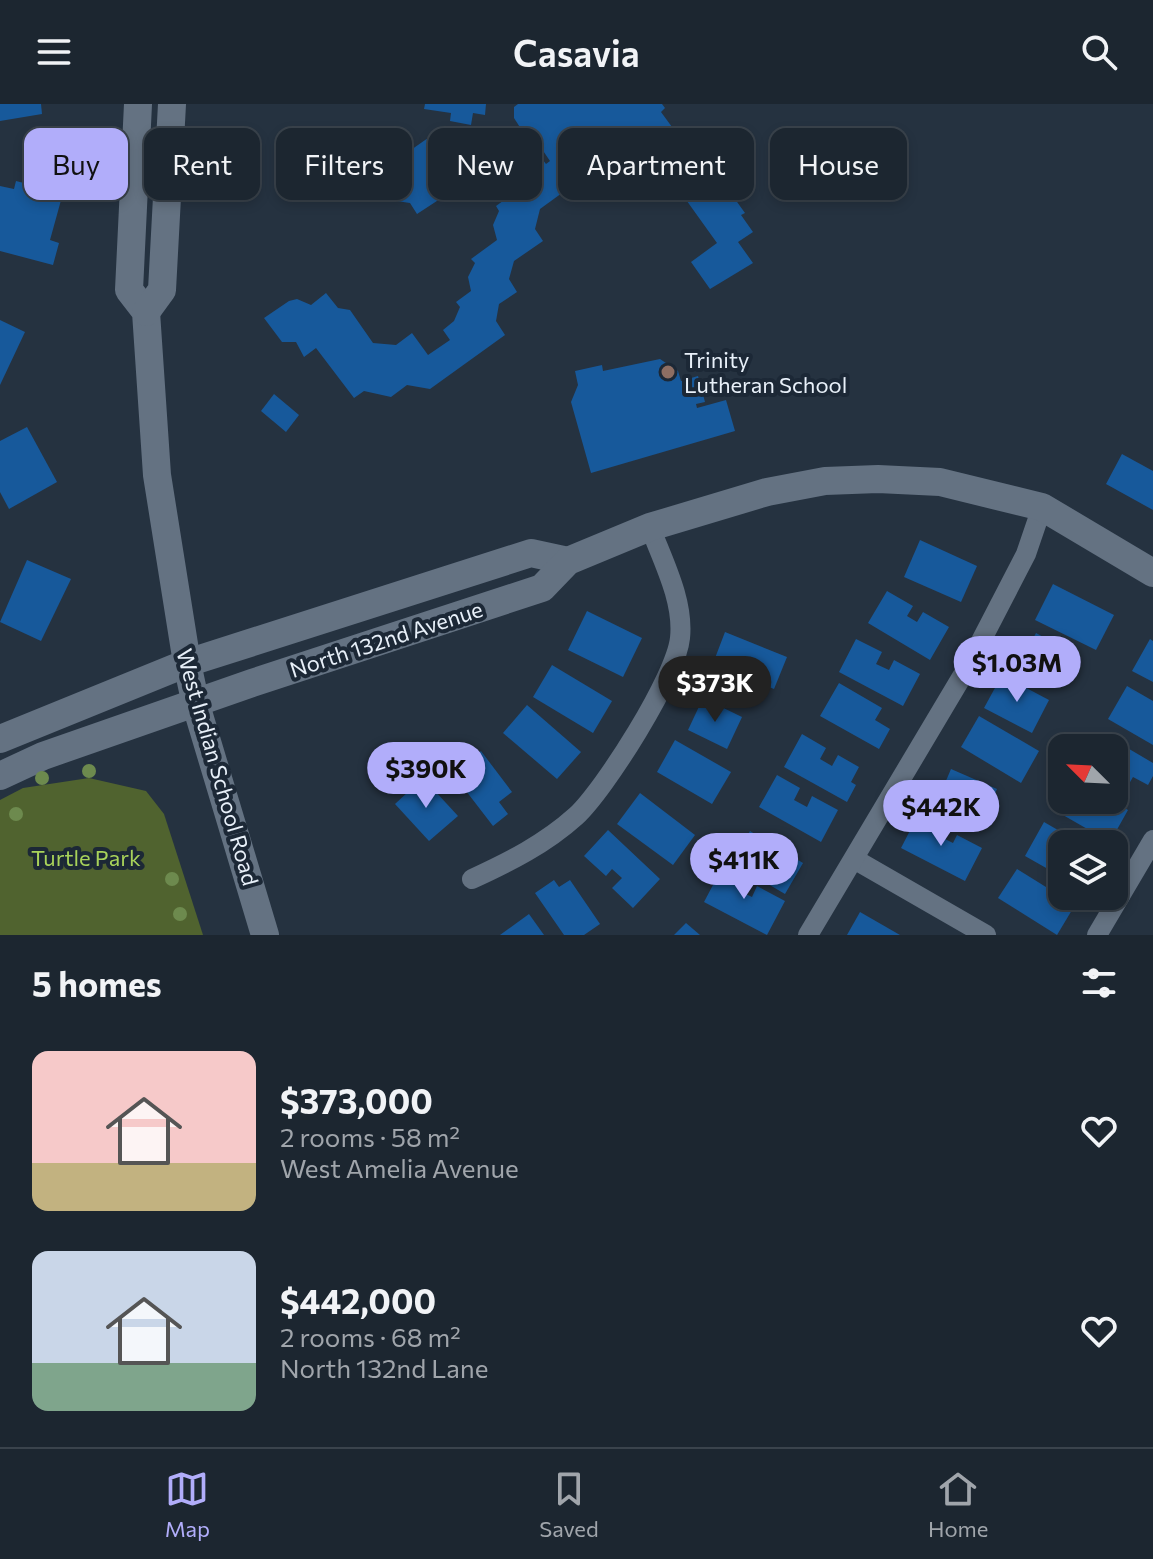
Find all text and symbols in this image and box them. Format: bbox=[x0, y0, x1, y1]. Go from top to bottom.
icon: menu bbox=[32, 30, 76, 74]
text: Casavia bbox=[513, 30, 640, 74]
icon: search bbox=[1077, 30, 1121, 74]
chip: Buy bbox=[24, 128, 128, 200]
chip: Rent bbox=[144, 128, 260, 200]
chip: Filters bbox=[276, 128, 412, 200]
chip: New bbox=[428, 128, 542, 200]
chip: Apartment bbox=[558, 128, 754, 200]
chip: House bbox=[770, 128, 907, 200]
place label: Trinity Lutheran School bbox=[684, 346, 847, 398]
marker: Trinity Lutheran School bbox=[659, 363, 677, 381]
street label: North 132nd Avenue bbox=[286, 595, 486, 683]
pin: $1.03M bbox=[952, 636, 1082, 704]
street label: West Indian School Road bbox=[171, 646, 265, 888]
text: $1.03M bbox=[972, 646, 1062, 677]
pin: $373K bbox=[659, 656, 771, 724]
text: $373K bbox=[676, 666, 754, 697]
north arrow bbox=[1048, 734, 1128, 814]
map controls bbox=[1048, 734, 1128, 910]
pin: $390K bbox=[370, 742, 482, 810]
text: $390K bbox=[385, 752, 467, 783]
pin: $442K bbox=[885, 780, 997, 848]
text: $442K bbox=[901, 790, 981, 821]
button: layers bbox=[1048, 830, 1128, 910]
pin: $411K bbox=[688, 833, 800, 901]
text: $411K bbox=[708, 843, 780, 874]
park label: Turtle Park bbox=[31, 844, 141, 871]
icon: filters bbox=[1077, 961, 1121, 1005]
text: 5 homes bbox=[32, 962, 162, 1004]
text: $373,000 bbox=[280, 1079, 433, 1121]
icon: home bbox=[96, 1083, 192, 1179]
icon: heart bbox=[1077, 1109, 1121, 1153]
text: 2 rooms · 58 m² bbox=[280, 1121, 460, 1152]
text: West Amelia Avenue bbox=[280, 1152, 519, 1183]
text: $442,000 bbox=[280, 1279, 436, 1321]
icon: home bbox=[96, 1283, 192, 1379]
icon: heart bbox=[1077, 1309, 1121, 1353]
text: 2 rooms · 68 m² bbox=[280, 1321, 461, 1352]
text: North 132nd Lane bbox=[280, 1352, 488, 1383]
tab: Map bbox=[165, 1467, 210, 1542]
tab: Saved bbox=[539, 1467, 599, 1542]
tab: Home bbox=[928, 1467, 988, 1542]

